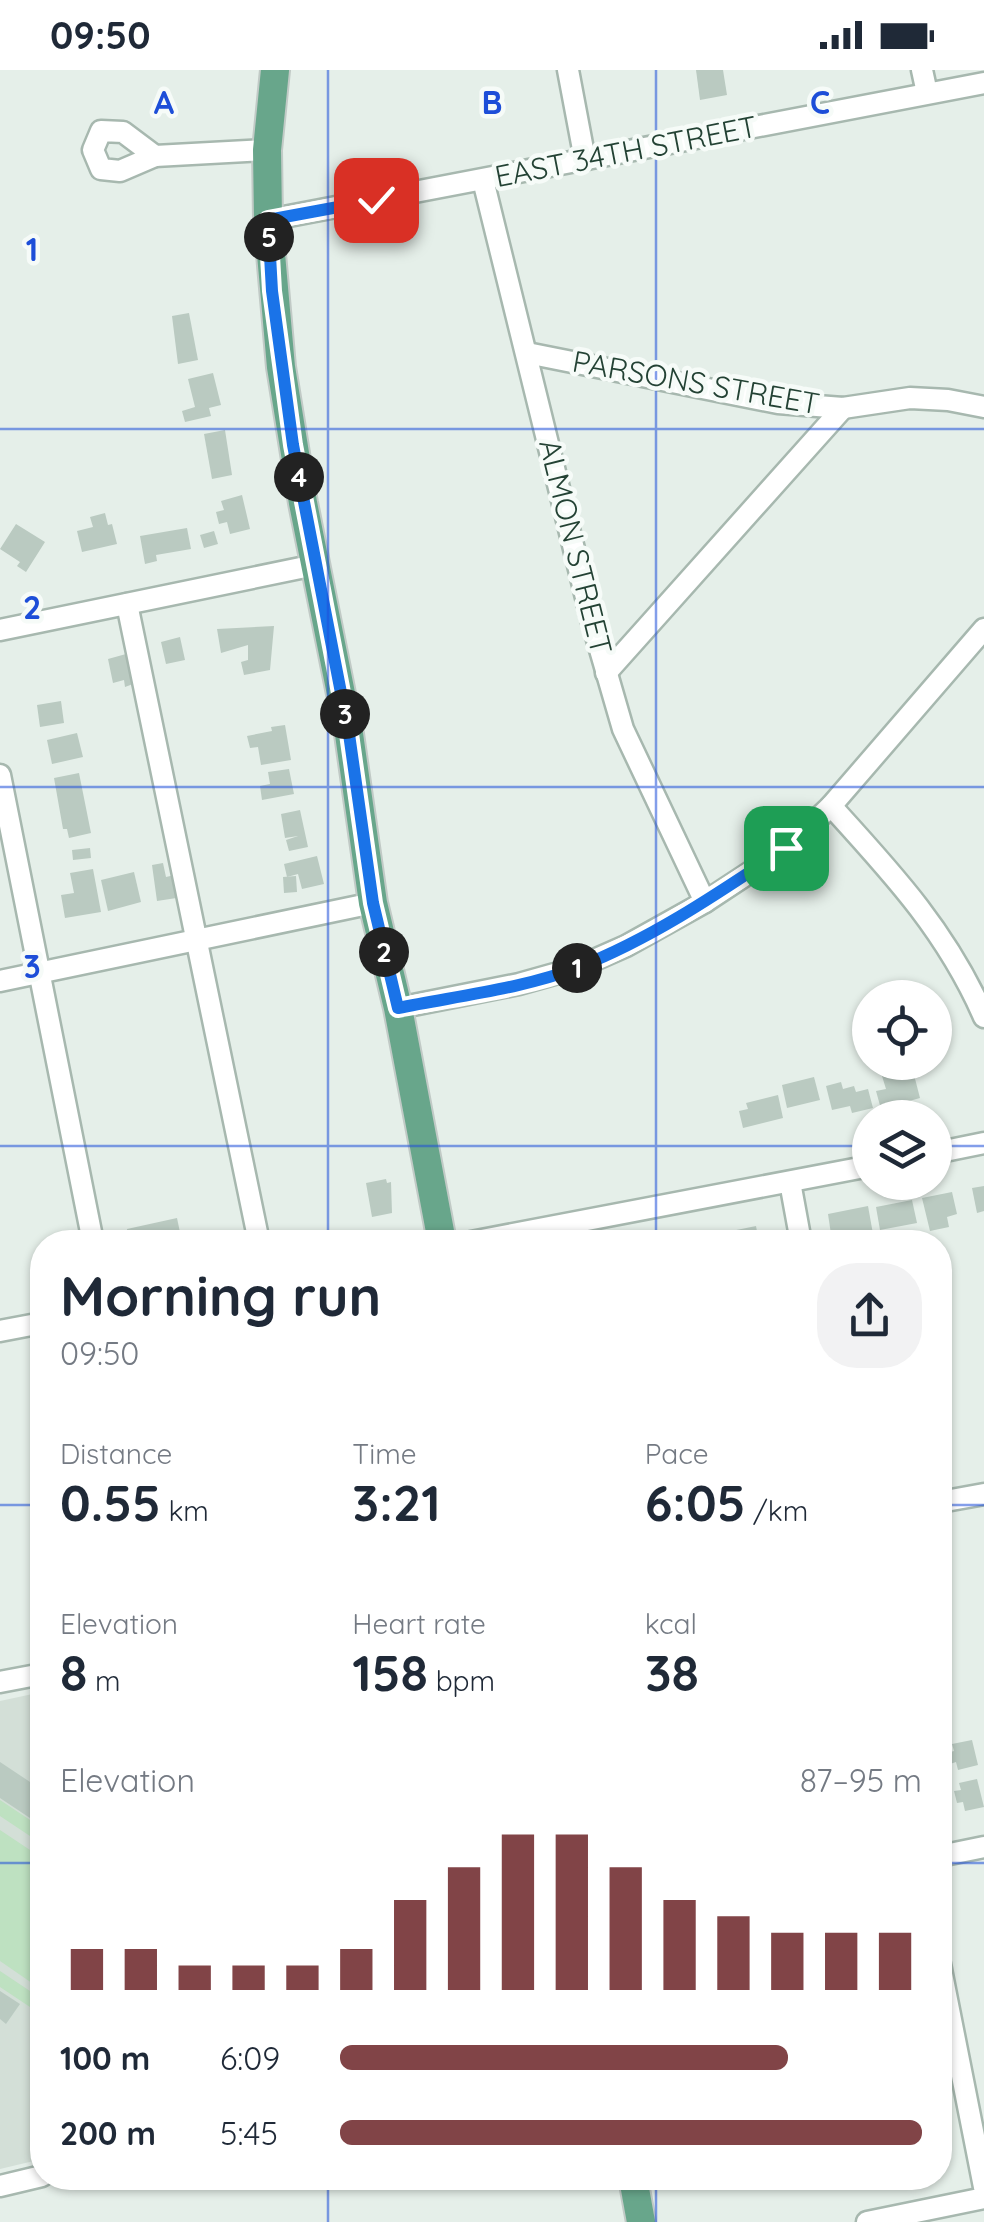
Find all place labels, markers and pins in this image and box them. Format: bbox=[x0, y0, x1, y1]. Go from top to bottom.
pin bbox=[334, 158, 419, 243]
pin: 5 bbox=[244, 212, 294, 262]
pin: 4 bbox=[274, 452, 324, 502]
pin: 3 bbox=[320, 689, 370, 739]
pin bbox=[744, 806, 829, 891]
pin: 2 bbox=[359, 927, 409, 977]
pin: 1 bbox=[552, 943, 602, 993]

